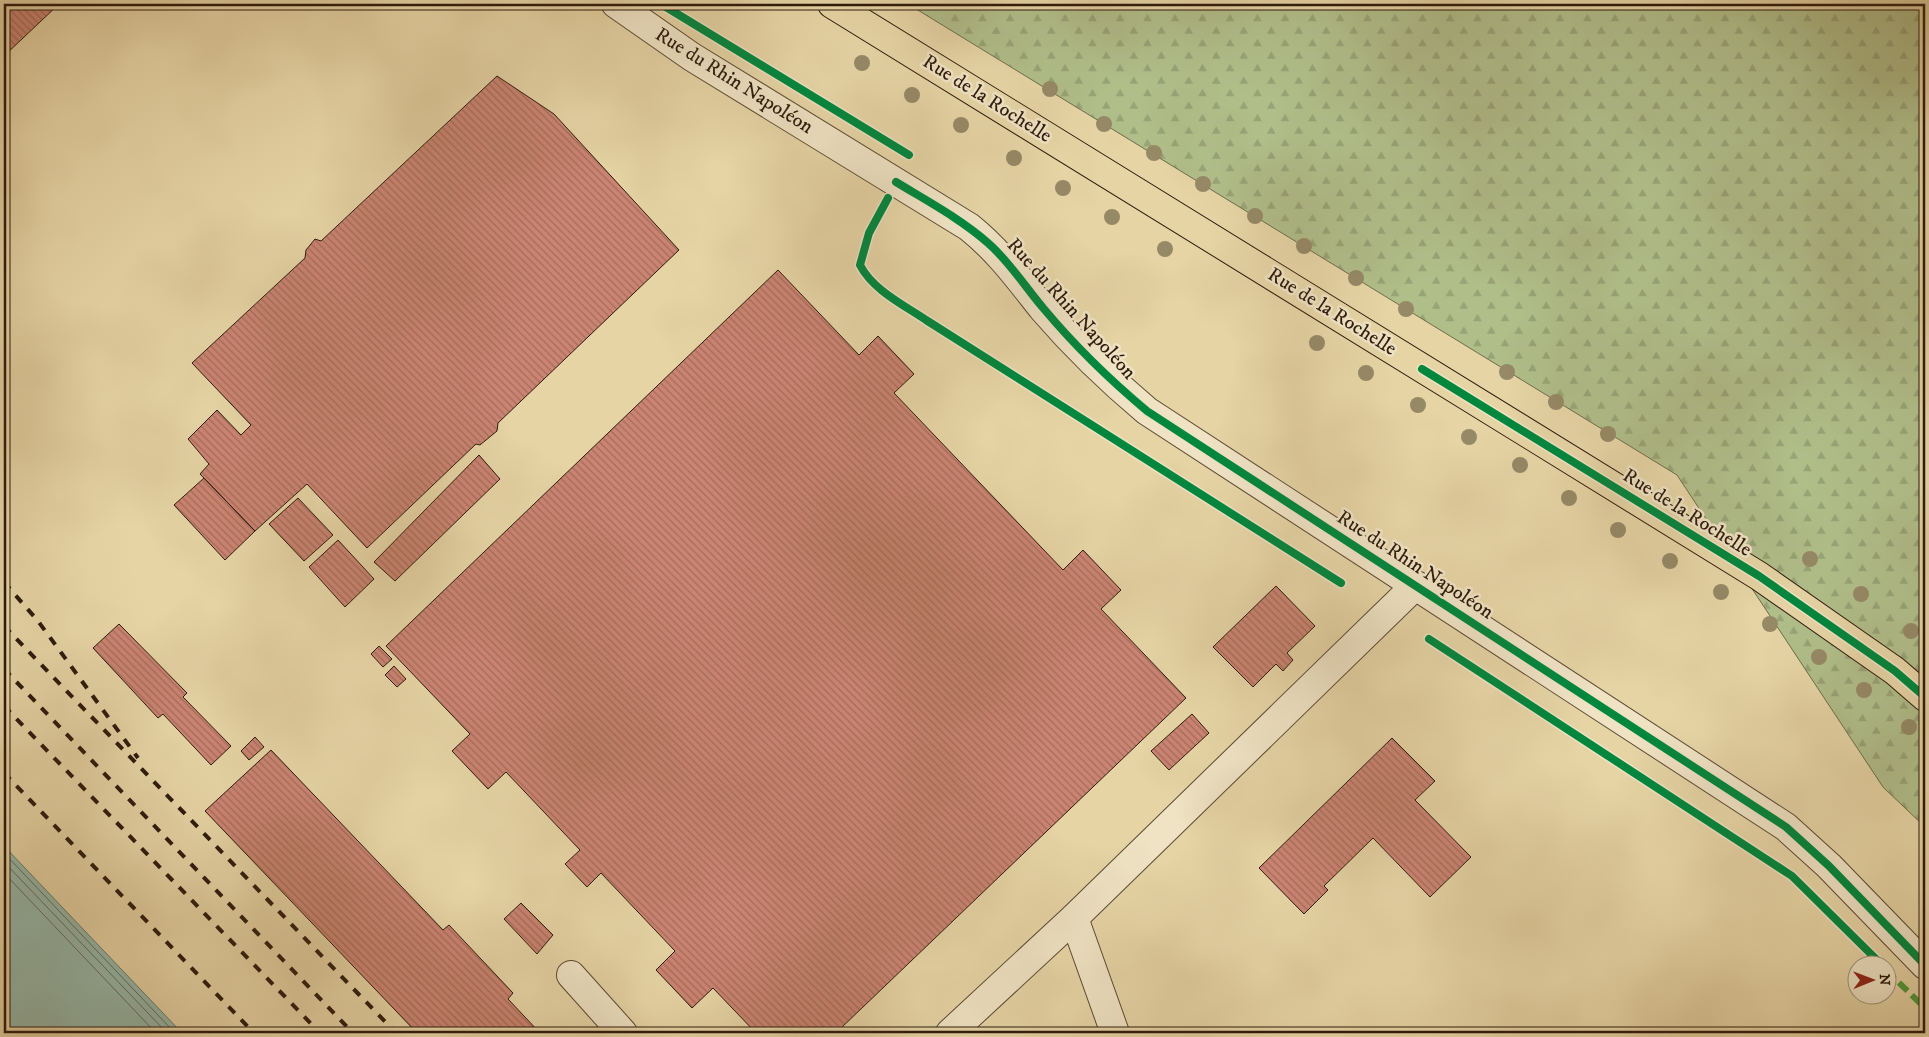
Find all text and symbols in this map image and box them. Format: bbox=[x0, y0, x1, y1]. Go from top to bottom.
street label: Rue du Rhin Napoléon bbox=[650, 22, 818, 140]
street label: Rue de la Rochelle bbox=[918, 49, 1056, 149]
street label: Rue du Rhin Napoléon bbox=[1001, 233, 1141, 385]
street label: Rue de la Rochelle bbox=[1263, 262, 1401, 362]
street label: Rue de la Rochelle bbox=[1618, 463, 1756, 563]
street label: Rue du Rhin Napoléon bbox=[1332, 505, 1498, 625]
north arrow bbox=[1846, 954, 1896, 1004]
text: N bbox=[1875, 974, 1893, 986]

